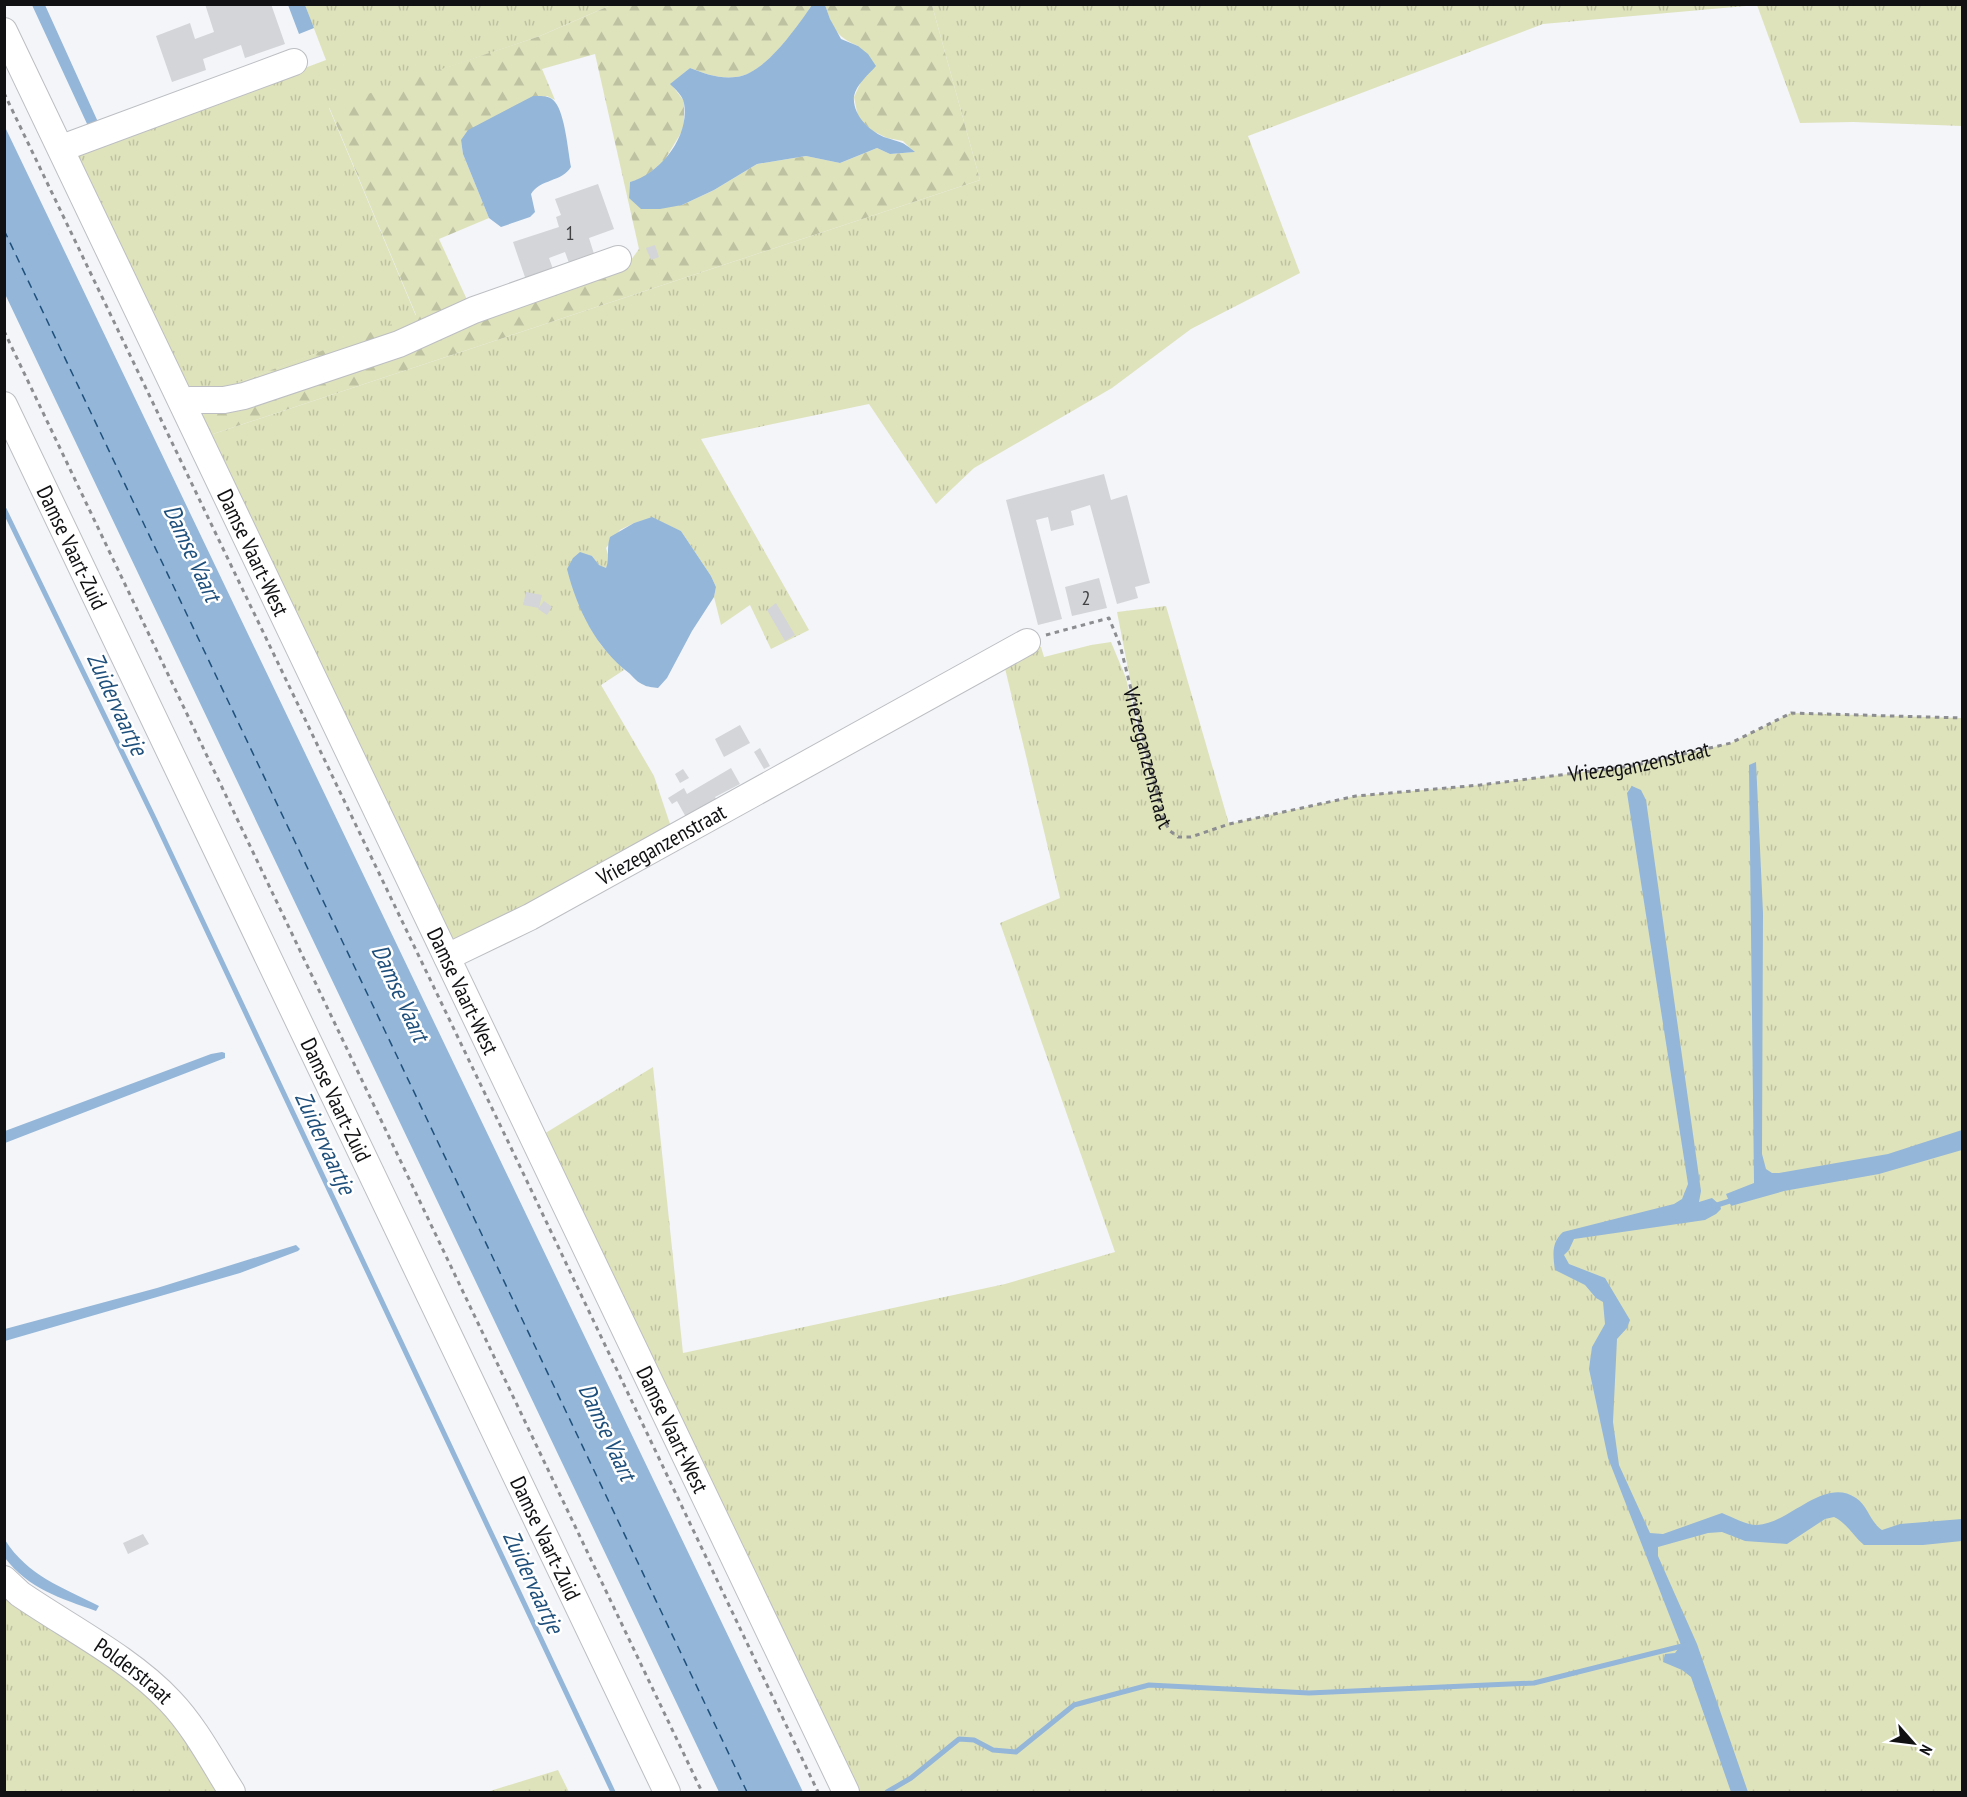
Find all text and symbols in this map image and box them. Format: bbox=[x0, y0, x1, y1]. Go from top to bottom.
house number: 1 bbox=[566, 220, 575, 246]
street label: Damse Vaart-Zuid bbox=[31, 481, 114, 614]
street label: Damse Vaart-West bbox=[211, 484, 296, 620]
water label: Damse Vaart bbox=[157, 499, 229, 608]
house number: 2 bbox=[1082, 585, 1091, 611]
water label: Zuidervaartje bbox=[80, 647, 156, 762]
street label: Vriezeganzenstraat bbox=[1117, 683, 1179, 833]
street label: Vriezeganzenstraat bbox=[1566, 734, 1712, 788]
street label: Vriezeganzenstraat bbox=[591, 798, 731, 892]
street label: Damse Vaart-West bbox=[421, 923, 505, 1059]
water label: Damse Vaart bbox=[365, 939, 437, 1048]
street label: Damse Vaart-Zuid bbox=[295, 1033, 378, 1166]
water label: Zuidervaartje bbox=[288, 1086, 364, 1201]
street label: Damse Vaart-West bbox=[630, 1361, 715, 1497]
water label: Damse Vaart bbox=[572, 1378, 644, 1487]
street label: Damse Vaart-Zuid bbox=[504, 1472, 587, 1605]
water label: Zuidervaartje bbox=[496, 1525, 572, 1640]
street label: Polderstraat bbox=[89, 1631, 179, 1710]
north arrow bbox=[1883, 1713, 1943, 1773]
text: N bbox=[1915, 1742, 1937, 1759]

